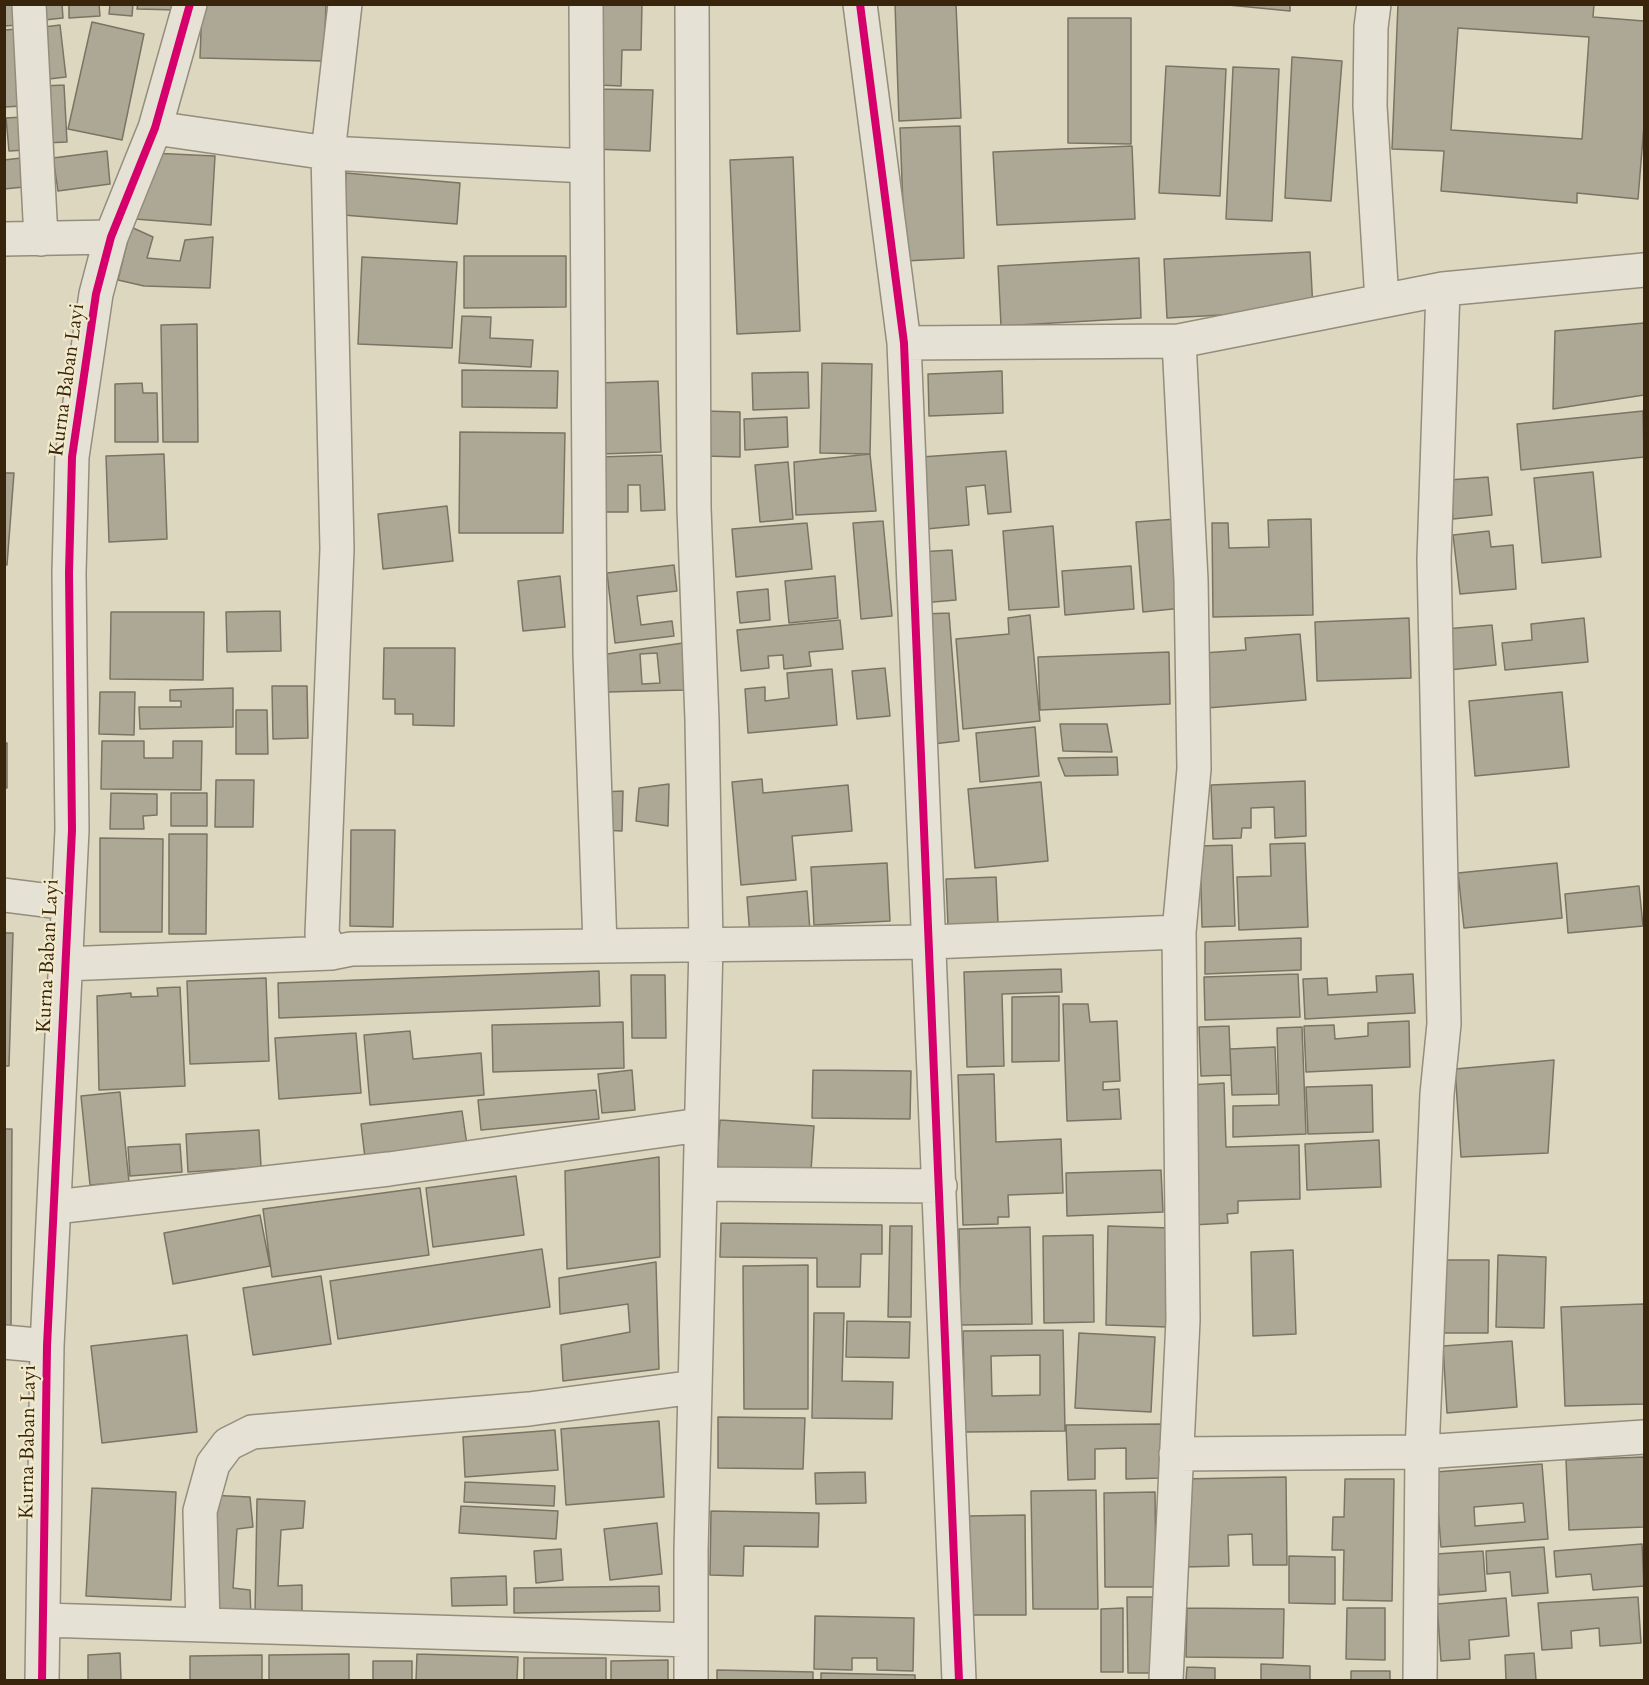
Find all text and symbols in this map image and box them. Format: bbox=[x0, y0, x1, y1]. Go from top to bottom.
street label: Kurna Baban Layi bbox=[45, 302, 91, 458]
street label: Kurna Baban Layi bbox=[33, 879, 65, 1033]
street label: Kurna Baban Layi bbox=[16, 1365, 42, 1519]

